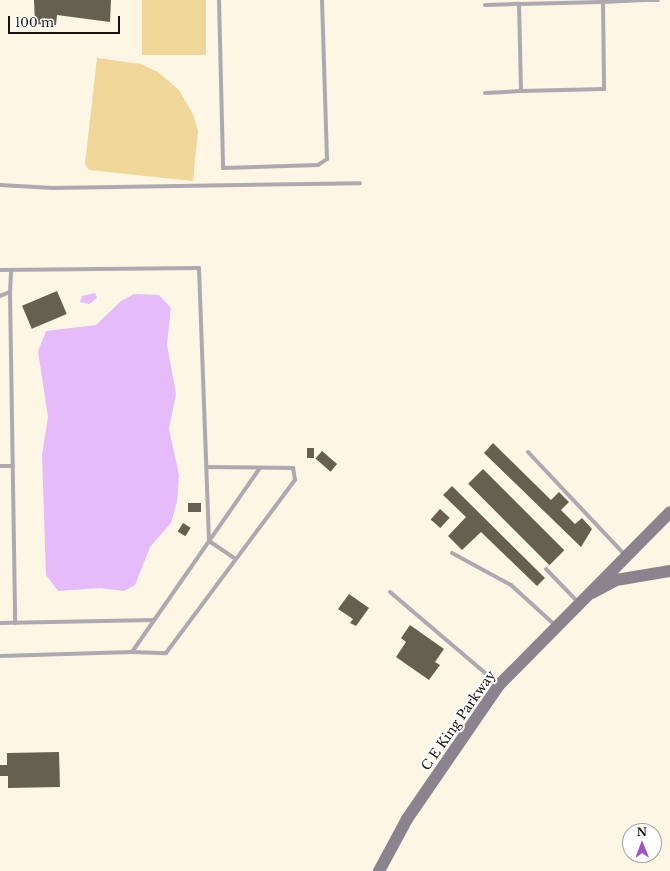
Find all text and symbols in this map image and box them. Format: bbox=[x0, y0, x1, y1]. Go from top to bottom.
scale bar bbox=[10, 8, 122, 34]
text: 100 m bbox=[15, 15, 54, 30]
street label: C E King Parkway bbox=[419, 668, 499, 774]
north arrow bbox=[622, 823, 662, 863]
text: N bbox=[637, 825, 647, 839]

